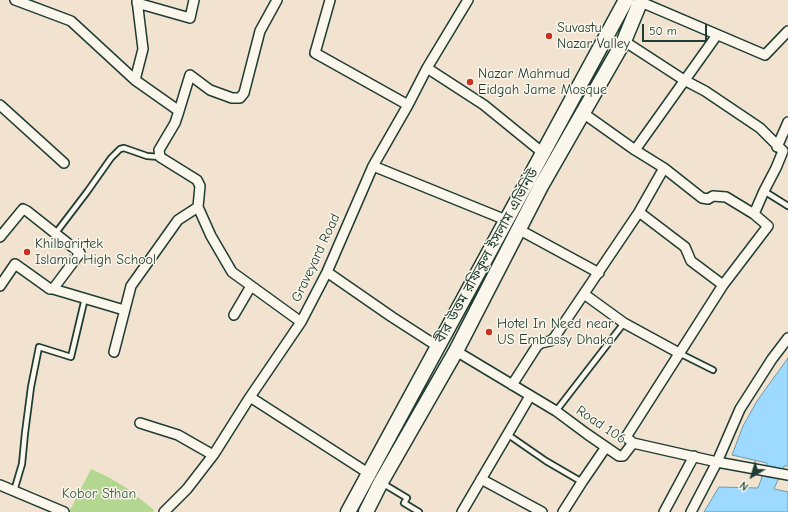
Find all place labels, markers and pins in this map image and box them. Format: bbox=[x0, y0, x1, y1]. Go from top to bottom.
place label: Suvastu Nazar Valley bbox=[557, 20, 630, 52]
marker: Suvastu Nazar Valley bbox=[544, 31, 554, 41]
place label: Nazar Mahmud Eidgah Jame Mosque bbox=[478, 66, 607, 98]
marker: Nazar Mahmud Eidgah Jame Mosque bbox=[465, 77, 475, 87]
place label: Khilbarirtek Islamia High School bbox=[35, 236, 156, 268]
marker: Khilbarirtek Islamia High School bbox=[22, 247, 32, 257]
place label: Hotel In Need near US Embassy Dhaka bbox=[497, 316, 614, 348]
marker: Hotel In Need near US Embassy Dhaka bbox=[484, 327, 494, 337]

